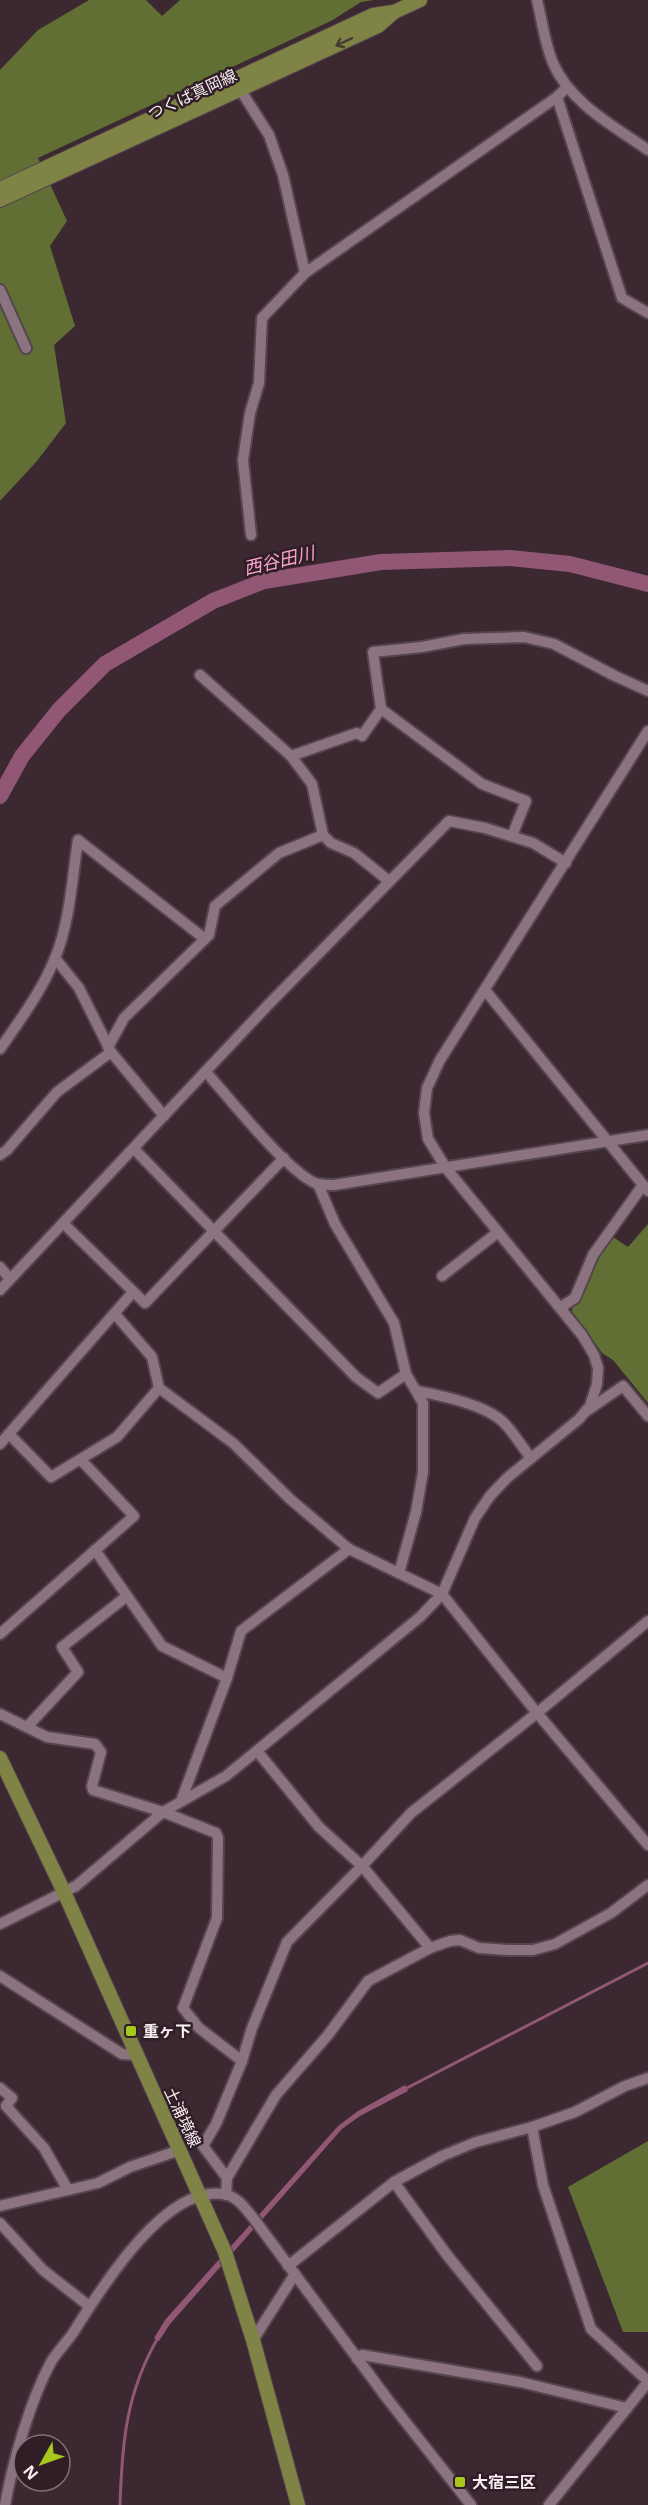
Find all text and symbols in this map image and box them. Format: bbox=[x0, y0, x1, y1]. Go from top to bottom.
one-way arrow bbox=[335, 37, 353, 48]
street label: つくば真岡線 bbox=[144, 64, 240, 124]
water label: 西谷田川 bbox=[241, 540, 319, 580]
place label: 重ヶ下 bbox=[143, 2020, 191, 2042]
marker: 重ヶ下 bbox=[124, 2024, 138, 2038]
street label: 土浦境線 bbox=[160, 2083, 206, 2151]
north arrow bbox=[12, 2433, 72, 2493]
text: N bbox=[18, 2461, 43, 2485]
place label: 大宿三区 bbox=[472, 2471, 536, 2493]
marker: 大宿三区 bbox=[453, 2475, 467, 2489]

